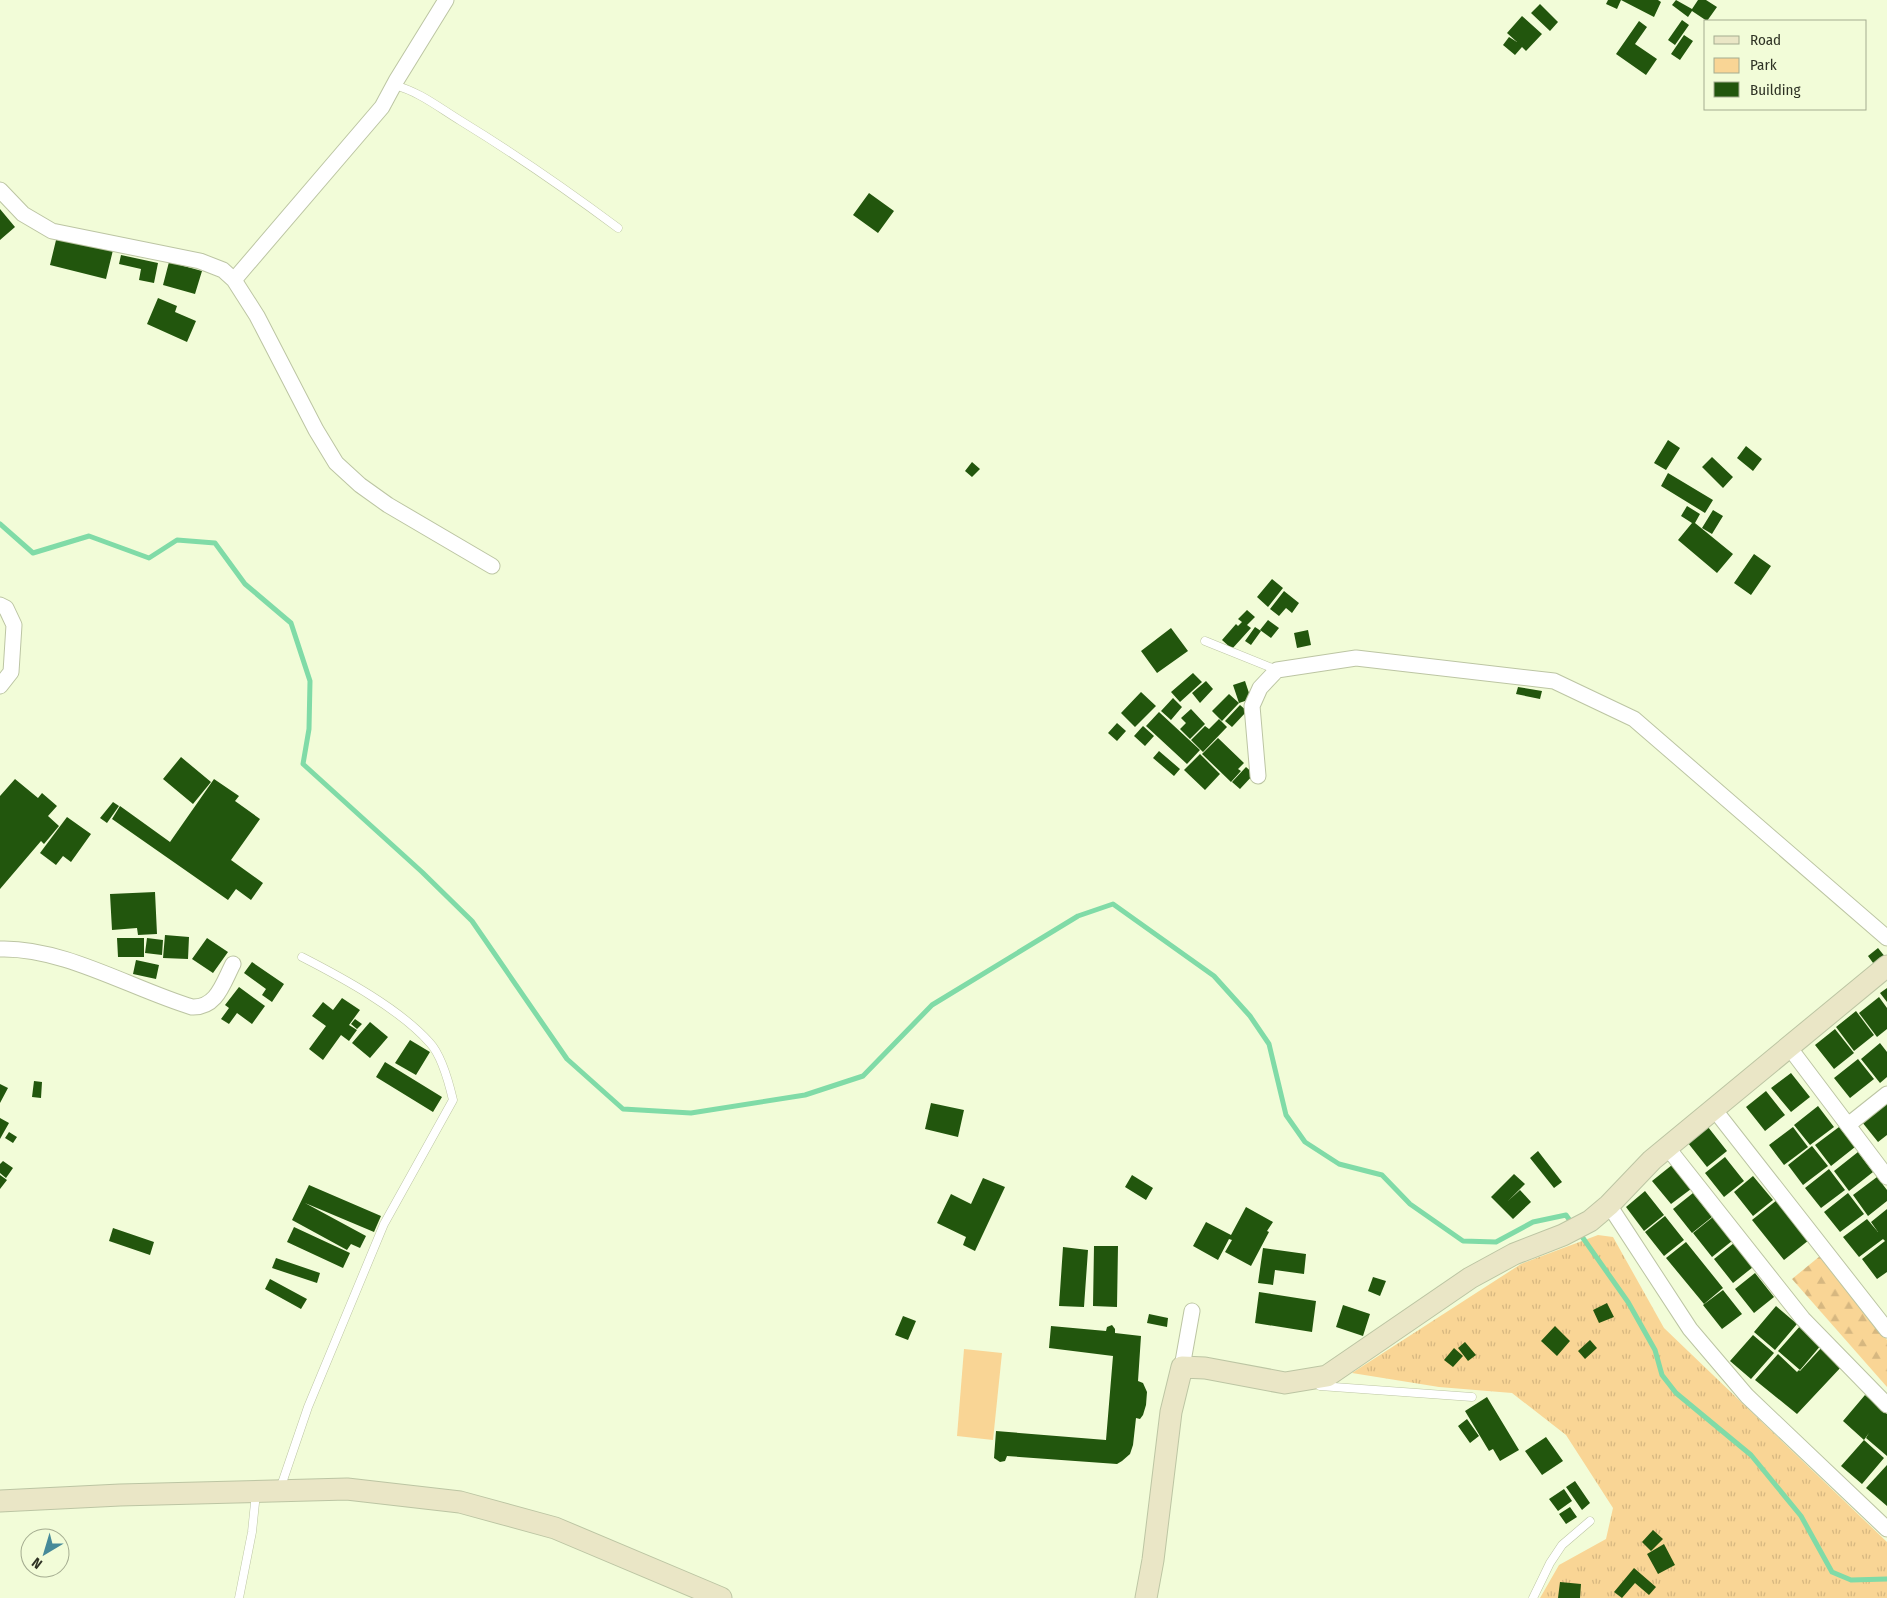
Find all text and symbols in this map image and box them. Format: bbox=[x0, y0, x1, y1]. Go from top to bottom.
legend bbox=[1704, 20, 1867, 110]
text: Road bbox=[1750, 31, 1781, 49]
text: Park bbox=[1750, 56, 1777, 74]
text: Building bbox=[1750, 81, 1801, 99]
north arrow bbox=[20, 1528, 70, 1578]
text: N bbox=[29, 1554, 46, 1572]

